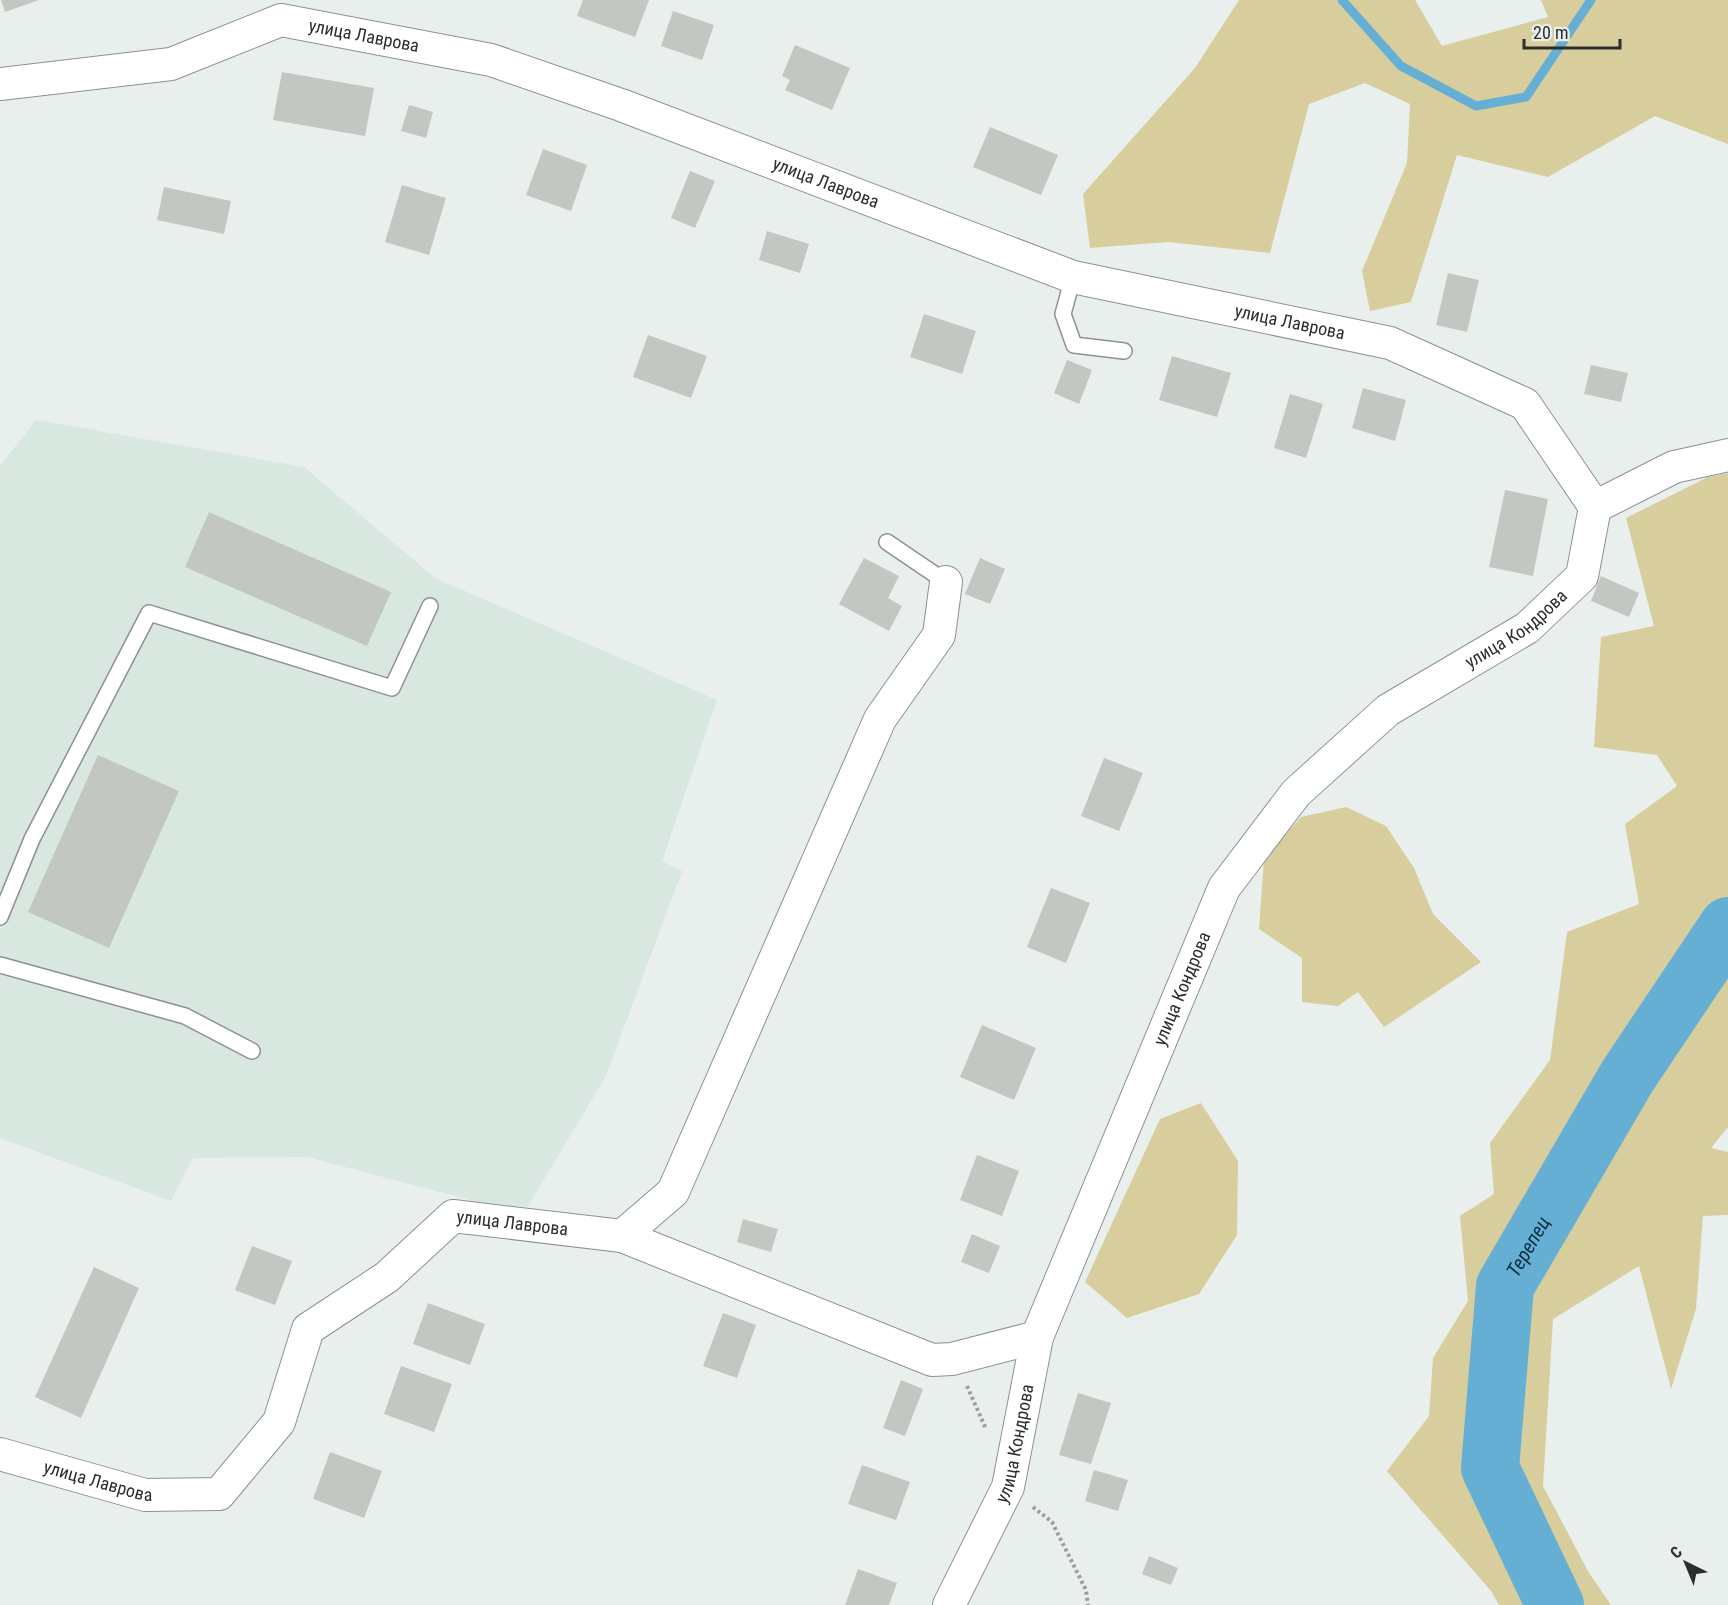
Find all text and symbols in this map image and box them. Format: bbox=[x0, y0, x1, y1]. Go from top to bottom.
scale bar bbox=[1524, 12, 1620, 50]
street label: улица Лаврова bbox=[307, 14, 421, 56]
text: 20 m bbox=[1533, 22, 1568, 43]
street label: улица Лаврова bbox=[770, 153, 882, 212]
street label: улица Лаврова bbox=[1233, 300, 1347, 343]
street label: улица Кондрова bbox=[1461, 585, 1571, 672]
street label: улица Кондрова bbox=[1149, 929, 1215, 1048]
street label: улица Лаврова bbox=[455, 1206, 569, 1240]
water label: Терепец bbox=[1501, 1212, 1555, 1281]
street label: улица Кондрова bbox=[991, 1382, 1038, 1506]
street label: улица Лаврова bbox=[41, 1456, 153, 1505]
north arrow bbox=[1656, 1533, 1716, 1593]
text: С bbox=[1666, 1542, 1686, 1562]

